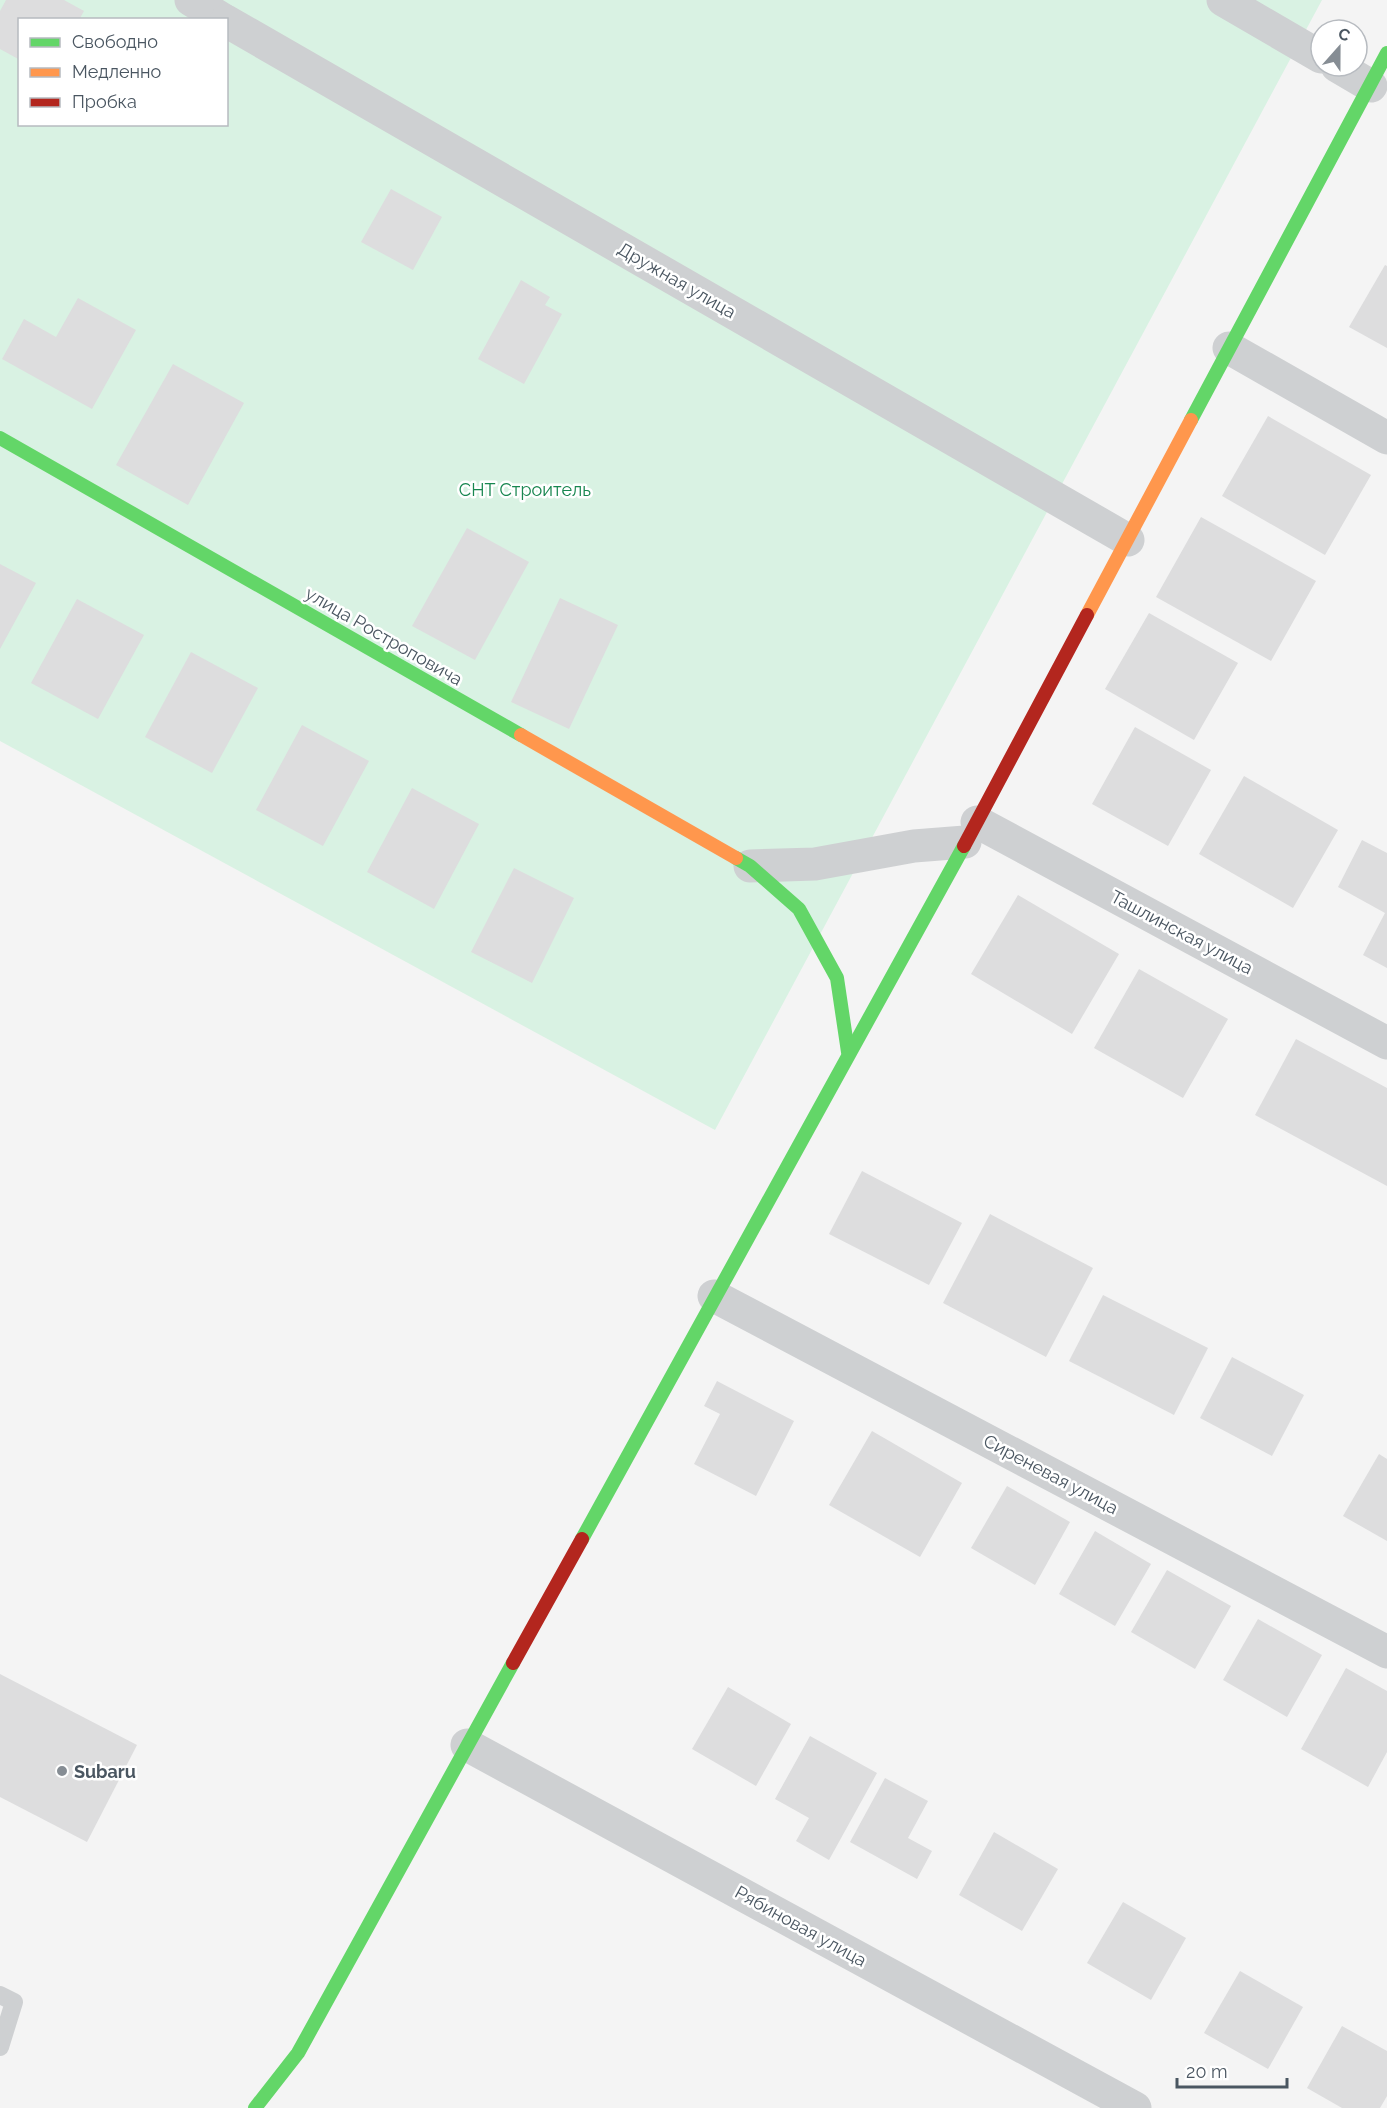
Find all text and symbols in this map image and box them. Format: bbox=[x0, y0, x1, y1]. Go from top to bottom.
legend bbox=[18, 18, 228, 126]
north arrow bbox=[1309, 18, 1369, 78]
text: С bbox=[1336, 24, 1353, 45]
text: Свободно bbox=[72, 31, 158, 52]
text: Медленно bbox=[72, 61, 161, 82]
text: Пробка bbox=[72, 91, 137, 112]
street label: Дружная улица bbox=[614, 238, 740, 322]
park label: СНТ Строитель bbox=[459, 479, 591, 500]
street label: улица Ростроповича bbox=[302, 582, 466, 690]
street label: Ташлинская улица bbox=[1107, 886, 1257, 978]
street label: Сиреневая улица bbox=[980, 1430, 1122, 1518]
place label: Subaru bbox=[74, 1761, 136, 1782]
marker: Subaru bbox=[55, 1764, 69, 1778]
street label: Рябиновая улица bbox=[732, 1881, 870, 1971]
scale bar bbox=[1177, 2051, 1286, 2089]
text: 20 m bbox=[1186, 2061, 1228, 2082]

